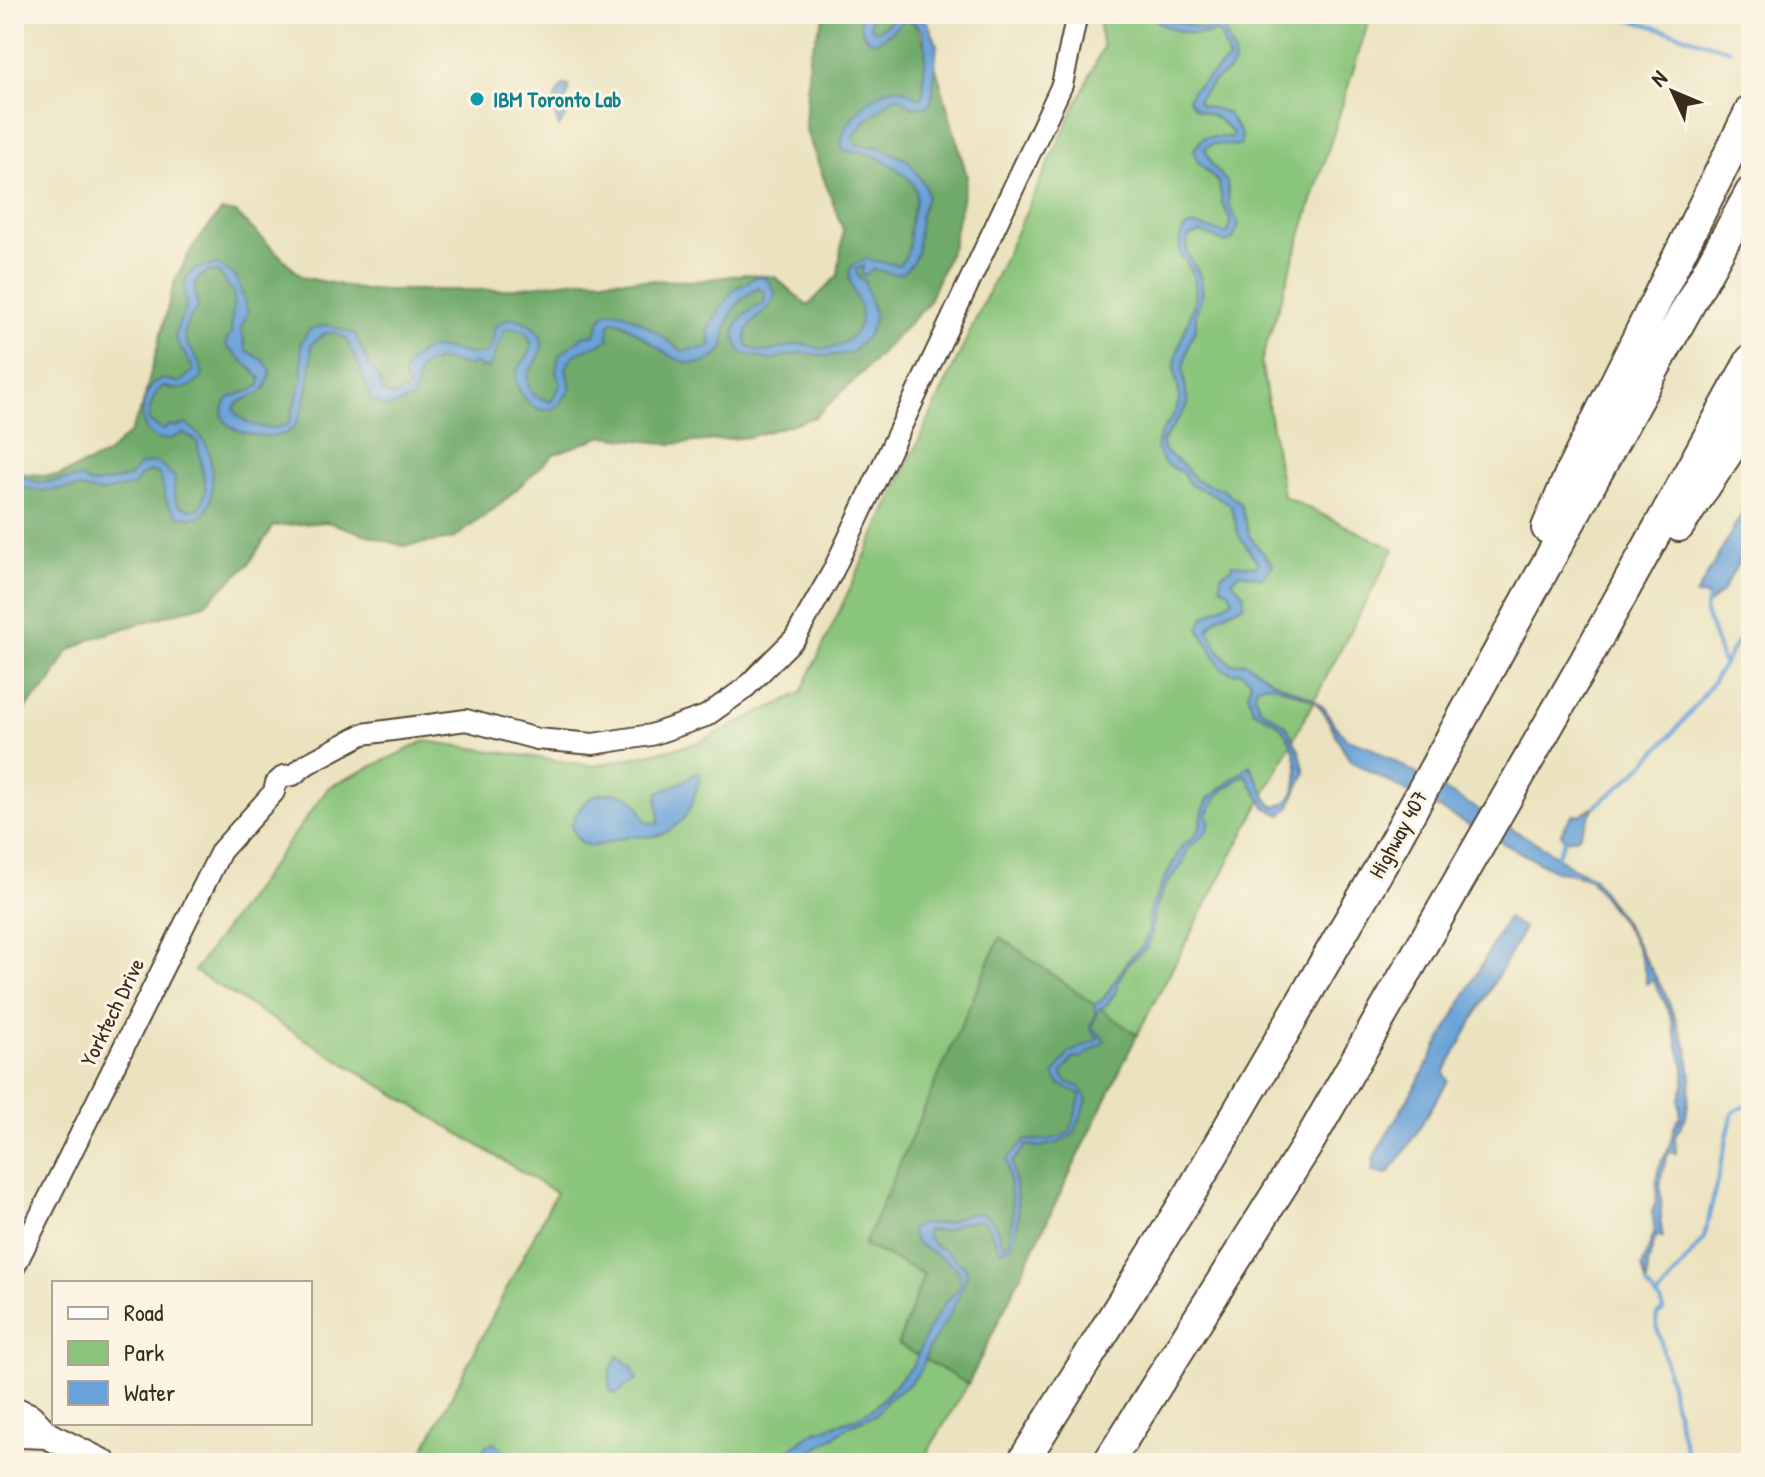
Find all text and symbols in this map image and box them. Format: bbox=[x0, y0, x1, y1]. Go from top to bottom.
north arrow bbox=[1633, 52, 1713, 132]
text: N bbox=[1644, 63, 1674, 93]
place label: IBM Toronto Lab bbox=[493, 84, 621, 114]
marker: IBM Toronto Lab bbox=[468, 90, 486, 108]
street label: Highway 407 bbox=[1362, 785, 1434, 883]
street label: Yorktech Drive bbox=[73, 953, 151, 1071]
legend bbox=[52, 1281, 312, 1425]
text: Road bbox=[124, 1296, 163, 1328]
text: Park bbox=[124, 1336, 164, 1368]
text: Water bbox=[124, 1376, 175, 1408]

